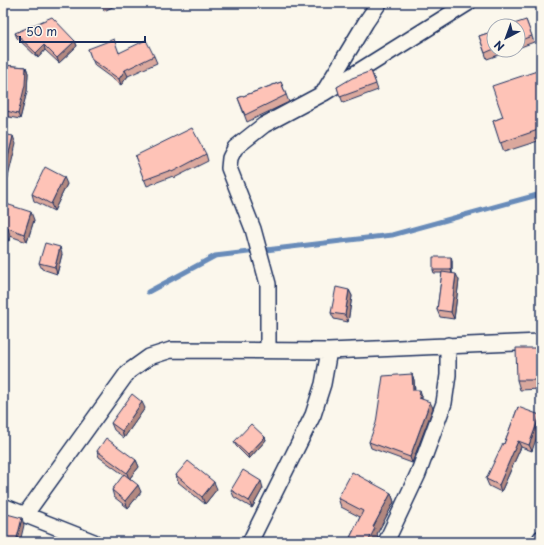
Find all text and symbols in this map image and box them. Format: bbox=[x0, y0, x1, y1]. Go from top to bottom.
scale bar bbox=[20, 18, 145, 44]
north arrow bbox=[486, 18, 526, 58]
text: 50 m bbox=[26, 22, 57, 40]
text: N bbox=[490, 36, 508, 55]

